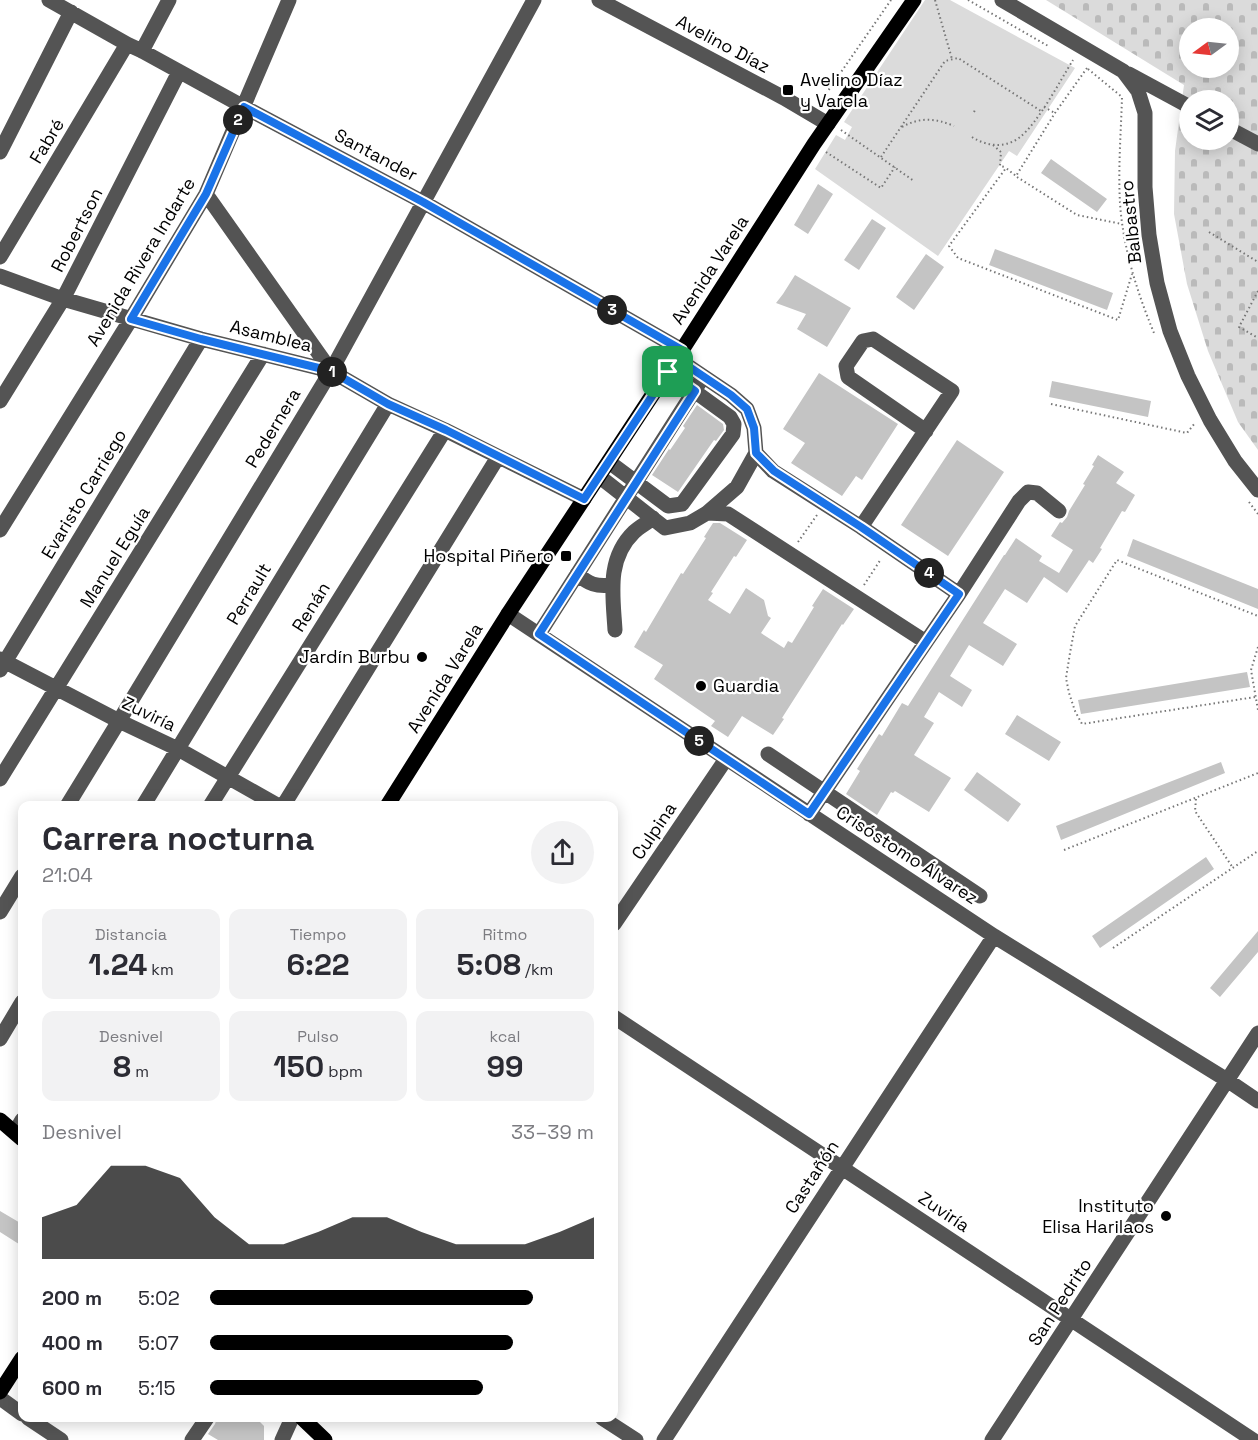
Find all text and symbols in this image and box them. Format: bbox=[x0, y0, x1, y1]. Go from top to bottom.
street label: Avelino Díaz bbox=[673, 9, 774, 78]
north arrow bbox=[1179, 18, 1239, 78]
map controls bbox=[1179, 18, 1239, 150]
place label: Avelino Díaz y Varela bbox=[800, 68, 903, 112]
marker: Avelino Díaz y Varela bbox=[781, 83, 795, 97]
button: layers bbox=[1179, 90, 1239, 150]
pin: 2 bbox=[223, 105, 253, 135]
text: 2 bbox=[233, 109, 243, 130]
street label: Fabré bbox=[24, 114, 69, 168]
street label: Santander bbox=[331, 123, 422, 186]
street label: Avenida Rivera Indarte bbox=[81, 173, 200, 350]
street label: Balbastro bbox=[1115, 179, 1146, 265]
street label: Robertson bbox=[46, 184, 108, 276]
street label: Avenida Varela bbox=[666, 211, 753, 329]
pin: 3 bbox=[597, 295, 627, 325]
text: 3 bbox=[607, 299, 617, 320]
street label: Asamblea bbox=[228, 314, 314, 357]
pin bbox=[642, 346, 693, 397]
icon: arrive bbox=[651, 355, 684, 388]
pin: 1 bbox=[317, 357, 347, 387]
text: 1 bbox=[328, 361, 336, 382]
street label: Pedernera bbox=[240, 384, 305, 472]
street label: Evaristo Carriego bbox=[36, 425, 131, 563]
street label: Manuel Eguía bbox=[74, 502, 155, 612]
place label: Hospital Piñero bbox=[423, 544, 554, 567]
marker: Hospital Piñero bbox=[559, 549, 573, 563]
pin: 4 bbox=[914, 558, 944, 588]
street label: Perrault bbox=[221, 559, 276, 629]
text: 4 bbox=[924, 562, 934, 583]
street label: Renán bbox=[286, 578, 335, 636]
street label: Avenida Varela bbox=[402, 618, 488, 737]
place label: Jardín Burbu bbox=[299, 645, 410, 668]
marker: Jardín Burbu bbox=[415, 650, 429, 664]
place label: Guardia bbox=[713, 674, 779, 697]
marker: Guardia bbox=[694, 679, 708, 693]
street label: Zuviría bbox=[119, 691, 180, 736]
pin: 5 bbox=[684, 726, 714, 756]
text: 5 bbox=[694, 730, 704, 751]
street label: Culpina bbox=[626, 798, 681, 864]
street label: Crisóstomo Álvarez bbox=[832, 800, 982, 909]
text: Carrera nocturna bbox=[42, 818, 314, 860]
button: share bbox=[531, 821, 594, 884]
text: 21:04 bbox=[42, 862, 93, 888]
text: Distancia bbox=[95, 924, 167, 945]
text: Tiempo bbox=[290, 924, 346, 945]
text: Ritmo bbox=[482, 924, 528, 945]
text: 1.24 bbox=[88, 945, 147, 984]
text: 6:22 bbox=[286, 945, 350, 984]
text: 5:08 bbox=[457, 945, 521, 984]
text: km bbox=[147, 959, 174, 980]
text: /km bbox=[521, 959, 553, 980]
text: Desnivel bbox=[99, 1026, 163, 1047]
text: Pulso bbox=[297, 1026, 339, 1047]
text: kcal bbox=[490, 1026, 520, 1047]
text: 8 bbox=[113, 1047, 131, 1086]
text: 150 bbox=[273, 1047, 324, 1086]
text: 99 bbox=[486, 1047, 524, 1086]
text: m bbox=[131, 1061, 149, 1082]
text: bpm bbox=[324, 1061, 363, 1082]
text: Desnivel bbox=[42, 1119, 122, 1145]
text: 33–39 m bbox=[511, 1119, 594, 1145]
street label: Castañón bbox=[779, 1136, 844, 1218]
street label: Zuviría bbox=[914, 1186, 974, 1237]
place label: Instituto Elisa Harilaos bbox=[1042, 1194, 1154, 1238]
marker: Instituto Elisa Harilaos bbox=[1159, 1209, 1173, 1223]
street label: San Pedrito bbox=[1023, 1253, 1096, 1350]
text: 200 m bbox=[42, 1285, 102, 1311]
text: 5:02 bbox=[138, 1285, 180, 1311]
text: 400 m bbox=[42, 1330, 103, 1356]
text: 5:07 bbox=[138, 1330, 179, 1356]
text: 600 m bbox=[42, 1375, 102, 1401]
text: 5:15 bbox=[138, 1375, 175, 1401]

